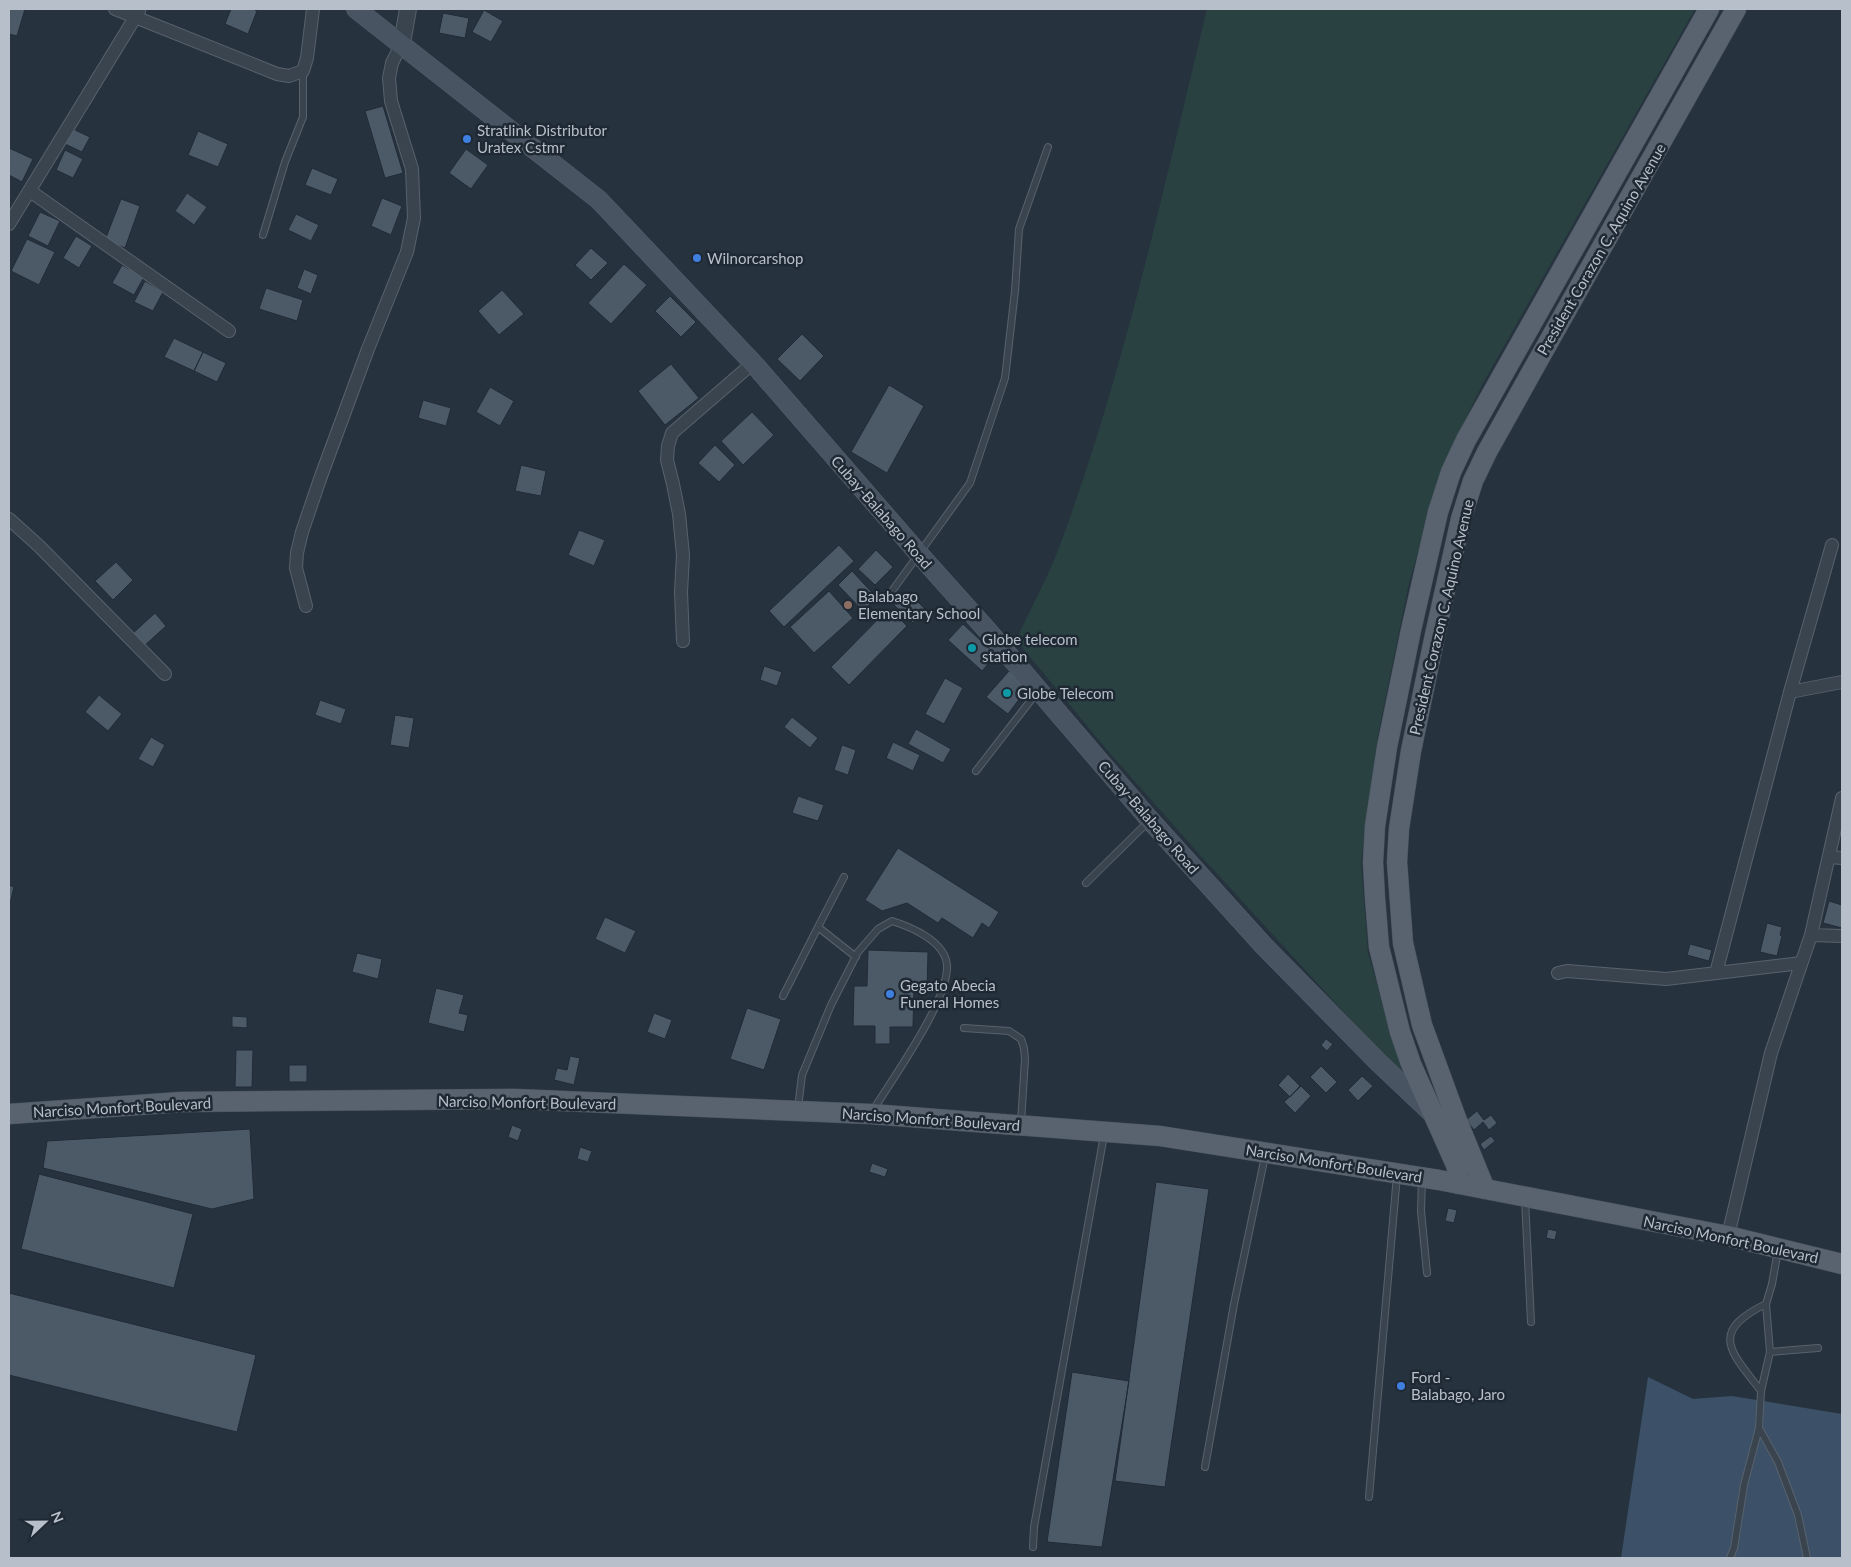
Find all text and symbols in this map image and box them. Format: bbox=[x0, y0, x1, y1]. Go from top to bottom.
place label: Stratlink Distributor Uratex Cstmr bbox=[477, 121, 608, 156]
marker: Stratlink Distributor Uratex Cstmr bbox=[461, 133, 473, 145]
street label: President Corazon C. Aquino Avenue bbox=[1533, 140, 1669, 358]
place label: Wilnorcarshop bbox=[707, 249, 803, 267]
marker: Wilnorcarshop bbox=[691, 252, 703, 264]
street label: Cubay-Balabago Road bbox=[828, 452, 936, 572]
street label: President Corazon C. Aquino Avenue bbox=[1405, 497, 1477, 737]
place label: Balabago Elementary School bbox=[858, 587, 980, 622]
marker: Balabago Elementary School bbox=[842, 599, 854, 611]
place label: Globe telecom station bbox=[982, 630, 1078, 665]
marker: Globe telecom station bbox=[966, 642, 978, 654]
place label: Globe Telecom bbox=[1017, 684, 1114, 702]
marker: Globe Telecom bbox=[1001, 687, 1013, 699]
street label: Cubay-Balabago Road bbox=[1095, 757, 1203, 877]
place label: Gegato Abecia Funeral Homes bbox=[900, 976, 999, 1011]
marker: Gegato Abecia Funeral Homes bbox=[884, 988, 896, 1000]
street label: Narciso Monfort Boulevard bbox=[438, 1091, 616, 1113]
street label: Narciso Monfort Boulevard bbox=[32, 1093, 212, 1121]
street label: Narciso Monfort Boulevard bbox=[841, 1104, 1021, 1134]
street label: Narciso Monfort Boulevard bbox=[1244, 1140, 1424, 1186]
street label: Narciso Monfort Boulevard bbox=[1642, 1212, 1820, 1266]
place label: Ford - Balabago, Jaro bbox=[1411, 1368, 1505, 1403]
marker: Ford - Balabago, Jaro bbox=[1395, 1380, 1407, 1392]
north arrow bbox=[20, 1497, 70, 1547]
text: N bbox=[48, 1509, 67, 1525]

